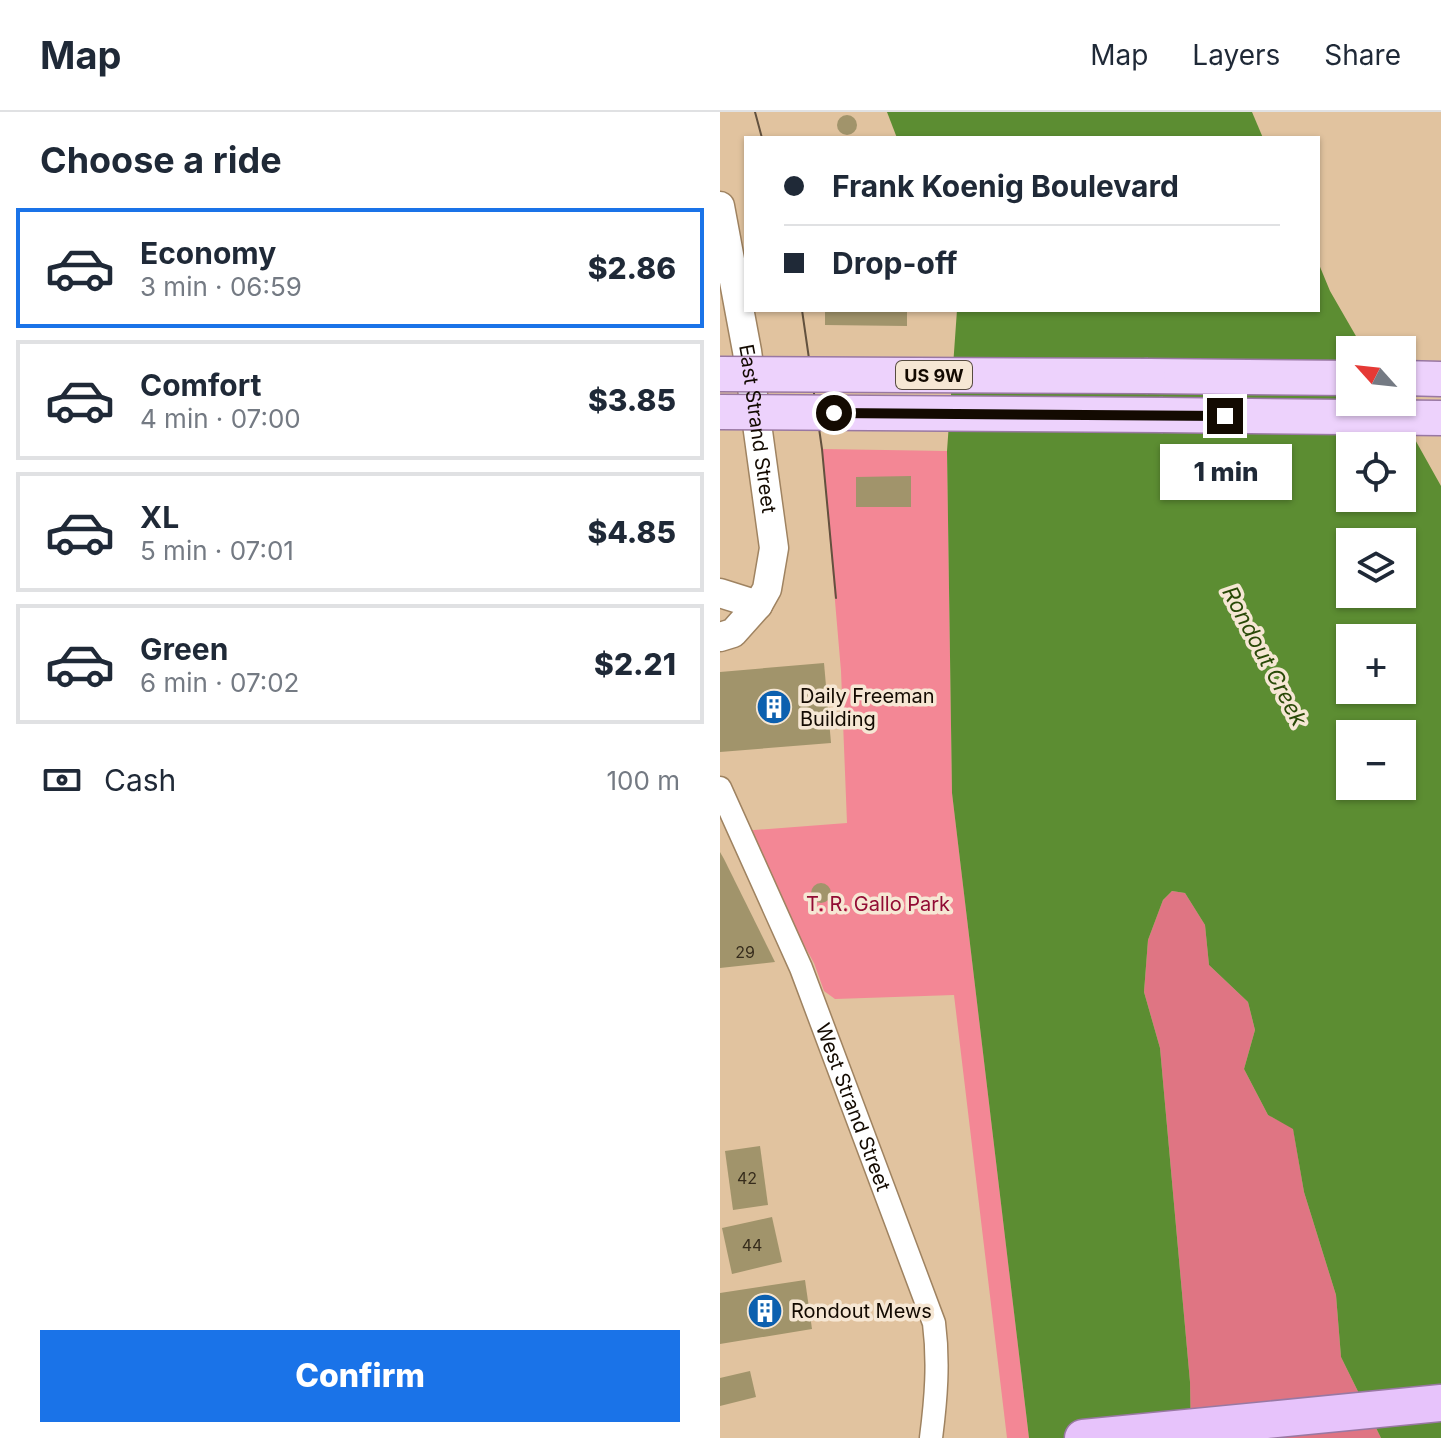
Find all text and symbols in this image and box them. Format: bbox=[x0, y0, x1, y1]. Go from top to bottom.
text: Map bbox=[40, 32, 121, 78]
text: Map bbox=[1090, 38, 1148, 72]
text: Layers bbox=[1192, 38, 1280, 72]
text: Share bbox=[1324, 38, 1401, 72]
text: Choose a ride bbox=[40, 138, 282, 182]
text: Frank Koenig Boulevard bbox=[832, 168, 1179, 204]
icon: car bbox=[44, 232, 116, 304]
text: Economy bbox=[140, 235, 276, 271]
text: Drop-off bbox=[832, 245, 958, 281]
text: $2.86 bbox=[588, 250, 676, 286]
text: 3 min · 06:59 bbox=[140, 271, 302, 302]
north arrow bbox=[1336, 336, 1416, 416]
map controls bbox=[1336, 336, 1416, 800]
street label: East Strand Street bbox=[734, 342, 781, 515]
road number: US 9W bbox=[896, 361, 972, 389]
icon: car bbox=[44, 364, 116, 436]
text: Comfort bbox=[140, 367, 261, 403]
text: $3.85 bbox=[588, 382, 676, 418]
route start bbox=[816, 395, 852, 431]
route end bbox=[1207, 398, 1243, 434]
text: 4 min · 07:00 bbox=[140, 403, 301, 434]
button: locate bbox=[1336, 432, 1416, 512]
callout: 1 min bbox=[1159, 444, 1291, 500]
text: 1 min bbox=[1193, 456, 1259, 487]
icon: car bbox=[44, 496, 116, 568]
text: XL bbox=[140, 499, 179, 535]
text: $4.85 bbox=[587, 514, 676, 550]
button: layers bbox=[1336, 528, 1416, 608]
text: 5 min · 07:01 bbox=[140, 535, 294, 566]
water label: Rondout Creek bbox=[1217, 582, 1313, 731]
button: + bbox=[1336, 624, 1416, 704]
icon: car bbox=[44, 628, 116, 700]
text: Green bbox=[140, 631, 228, 667]
text: $2.21 bbox=[594, 646, 676, 682]
text: 6 min · 07:02 bbox=[140, 667, 299, 698]
place label: Daily Freeman Building bbox=[800, 684, 935, 731]
building icon: Daily Freeman Building bbox=[755, 688, 793, 726]
button: − bbox=[1336, 720, 1416, 800]
icon: cash bbox=[40, 758, 84, 802]
text: Cash bbox=[104, 762, 176, 798]
text: 100 m bbox=[607, 765, 680, 796]
park label: T. R. Gallo Park bbox=[806, 892, 950, 916]
house number: 29 bbox=[735, 942, 755, 962]
street label: West Strand Street bbox=[811, 1020, 896, 1195]
house number: 42 bbox=[737, 1168, 757, 1188]
house number: 44 bbox=[742, 1235, 762, 1255]
building icon: Rondout Mews bbox=[746, 1292, 784, 1330]
place label: Rondout Mews bbox=[791, 1299, 932, 1323]
button: Confirm bbox=[40, 1330, 680, 1422]

